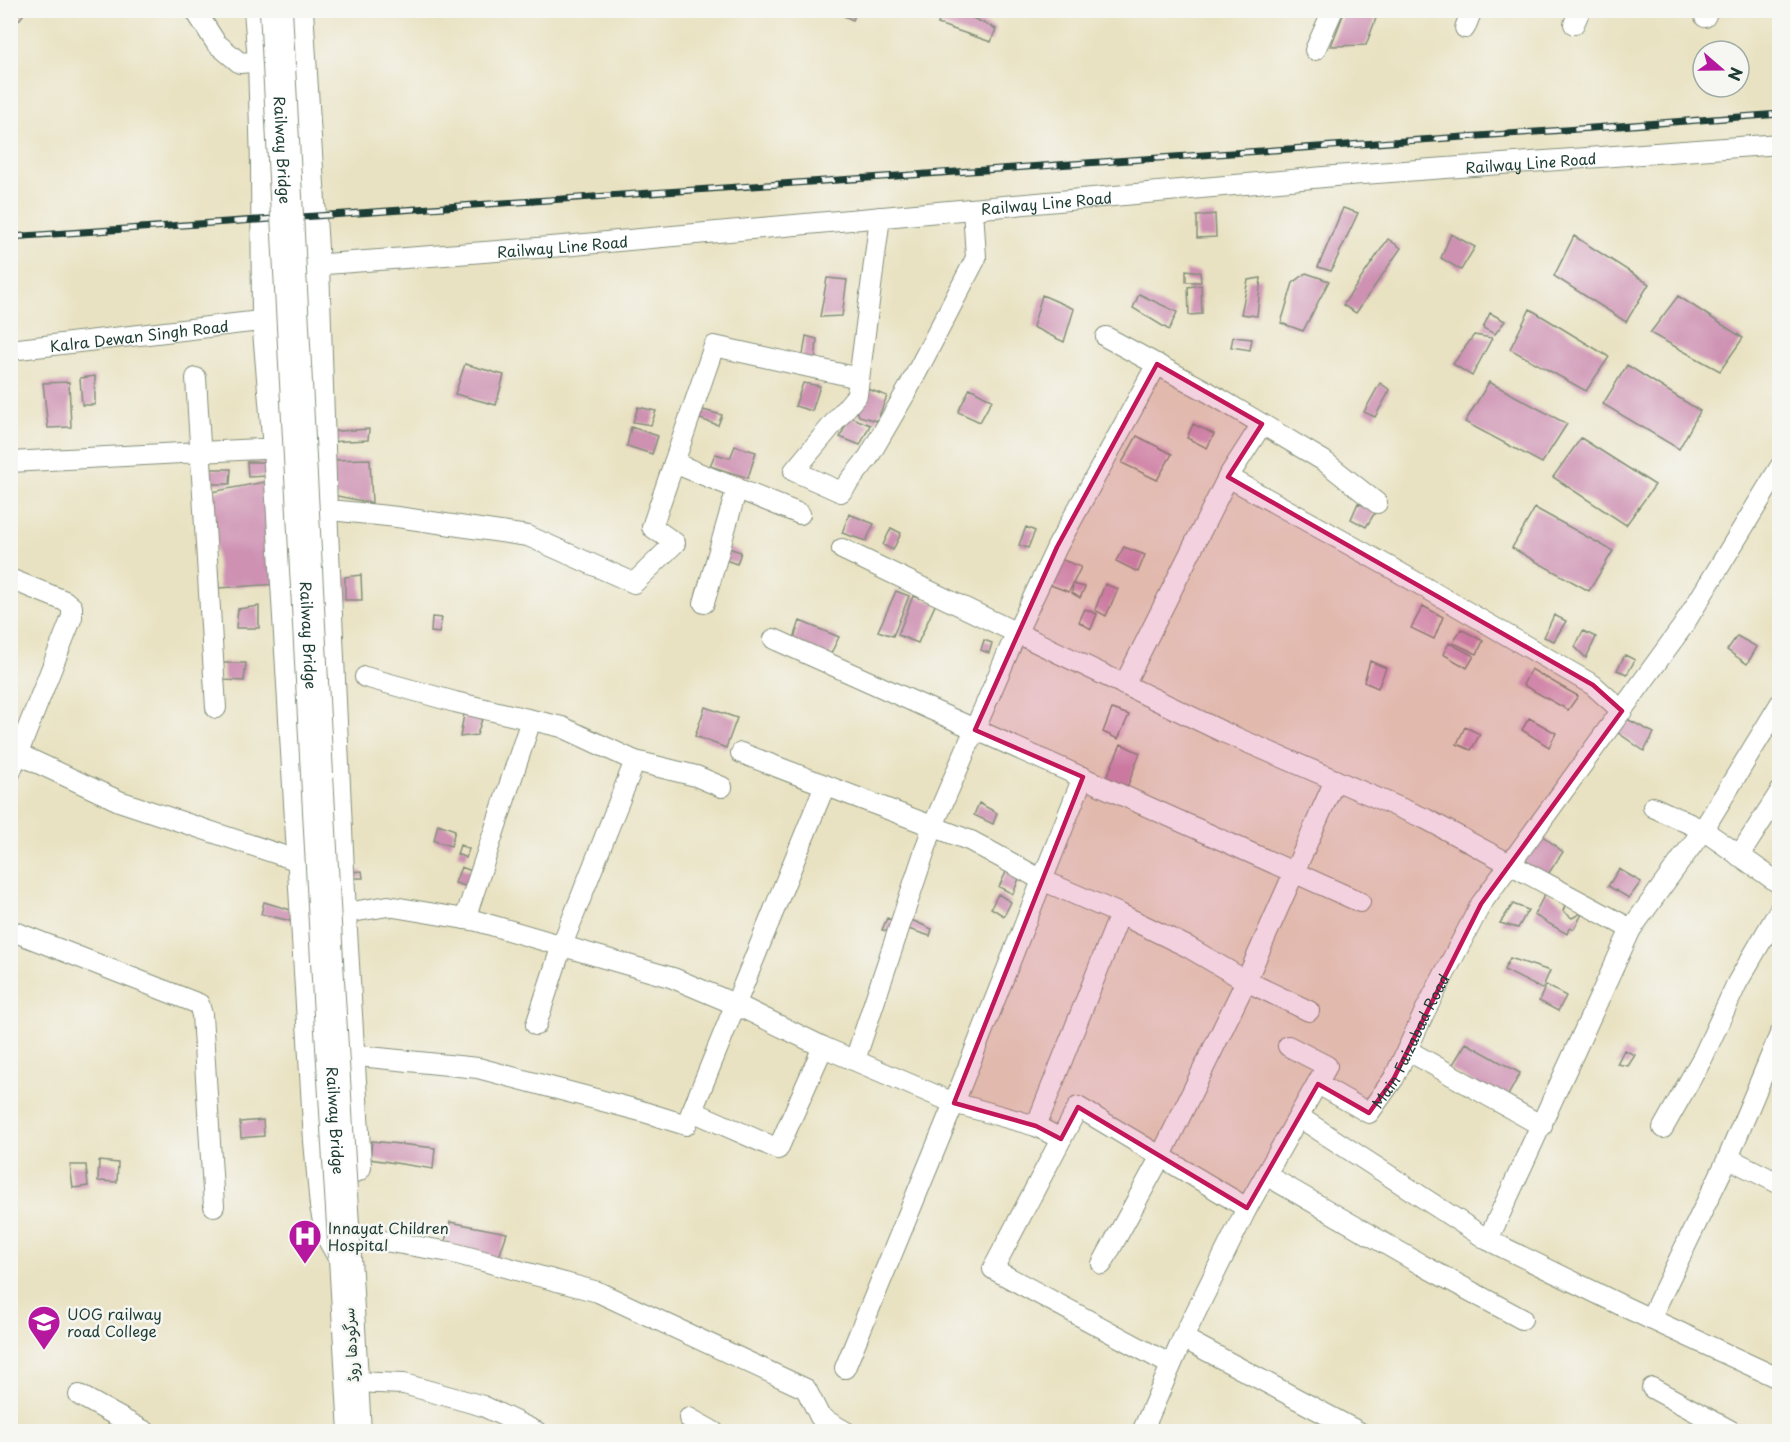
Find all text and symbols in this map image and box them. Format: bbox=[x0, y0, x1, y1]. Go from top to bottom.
north arrow bbox=[1691, 39, 1751, 99]
text: N bbox=[1723, 64, 1749, 85]
street label: Railway Bridge bbox=[269, 95, 298, 204]
street label: Railway Line Road bbox=[1464, 146, 1597, 178]
street label: Railway Line Road bbox=[980, 185, 1113, 220]
street label: Railway Line Road bbox=[496, 229, 629, 263]
street label: Kalra Dewan Singh Road bbox=[48, 313, 230, 357]
street label: Railway Bridge bbox=[295, 581, 324, 690]
street label: Main Faizabad Road bbox=[1365, 969, 1454, 1112]
street label: Railway Bridge bbox=[322, 1066, 351, 1175]
place label: Innayat Children Hospital bbox=[328, 1216, 449, 1256]
hospital icon: Innayat Children Hospital bbox=[287, 1218, 323, 1265]
place label: UOG railway road College bbox=[67, 1302, 162, 1342]
school or university icon: UOG railway road College bbox=[26, 1304, 62, 1351]
street label: سرگودھا روڈ bbox=[336, 1307, 364, 1383]

